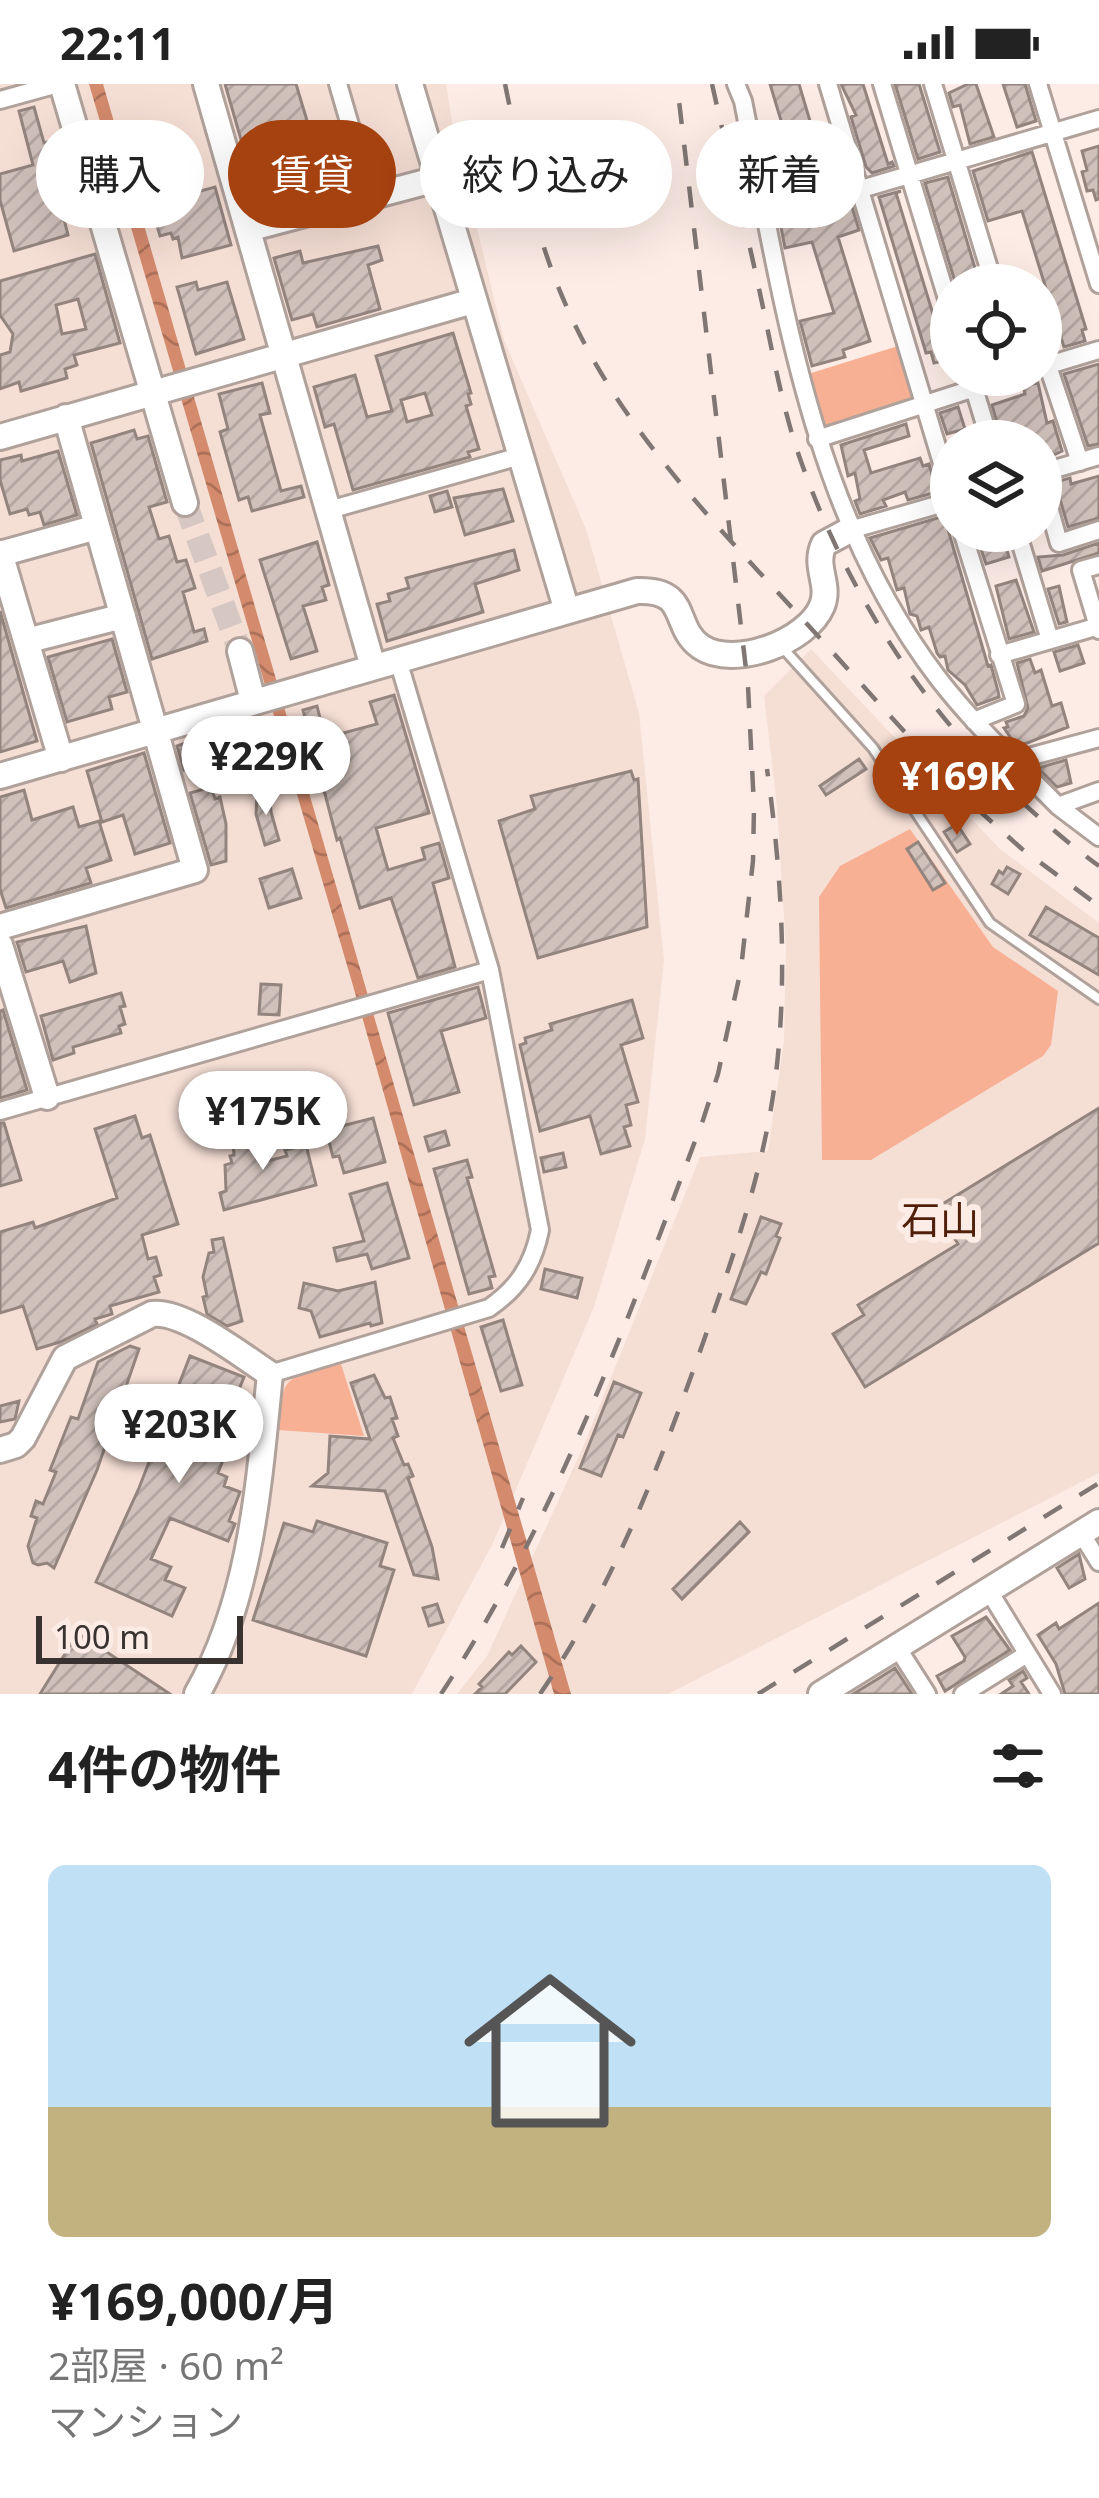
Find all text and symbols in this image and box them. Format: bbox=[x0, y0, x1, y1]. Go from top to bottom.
text: 22:11 bbox=[60, 12, 176, 73]
chip: 購入 bbox=[36, 120, 204, 228]
chip: 賃貸 bbox=[228, 120, 396, 228]
chip: 絞り込み bbox=[420, 120, 672, 228]
chip: 新着 bbox=[696, 120, 864, 228]
map controls bbox=[930, 264, 1062, 552]
button: locate bbox=[930, 264, 1062, 396]
button: layers bbox=[930, 420, 1062, 552]
pin: ¥229K bbox=[182, 716, 350, 818]
text: ¥229K bbox=[208, 728, 324, 781]
pin: ¥169K bbox=[873, 736, 1041, 838]
text: ¥169K bbox=[899, 748, 1015, 801]
pin: ¥175K bbox=[179, 1071, 347, 1173]
text: ¥175K bbox=[205, 1083, 321, 1136]
district label: 石山 bbox=[901, 1192, 979, 1245]
pin: ¥203K bbox=[95, 1384, 263, 1486]
text: ¥203K bbox=[121, 1396, 237, 1449]
scale bar bbox=[36, 1610, 243, 1663]
text: 100 m bbox=[54, 1614, 150, 1659]
text: 4件の物件 bbox=[48, 1733, 281, 1803]
icon: filters bbox=[985, 1733, 1051, 1799]
icon: home bbox=[442, 1943, 658, 2159]
text: ¥169,000/月 bbox=[48, 2265, 339, 2335]
text: 2部屋 · 60 m² bbox=[48, 2338, 284, 2391]
text: マンション bbox=[48, 2394, 243, 2447]

